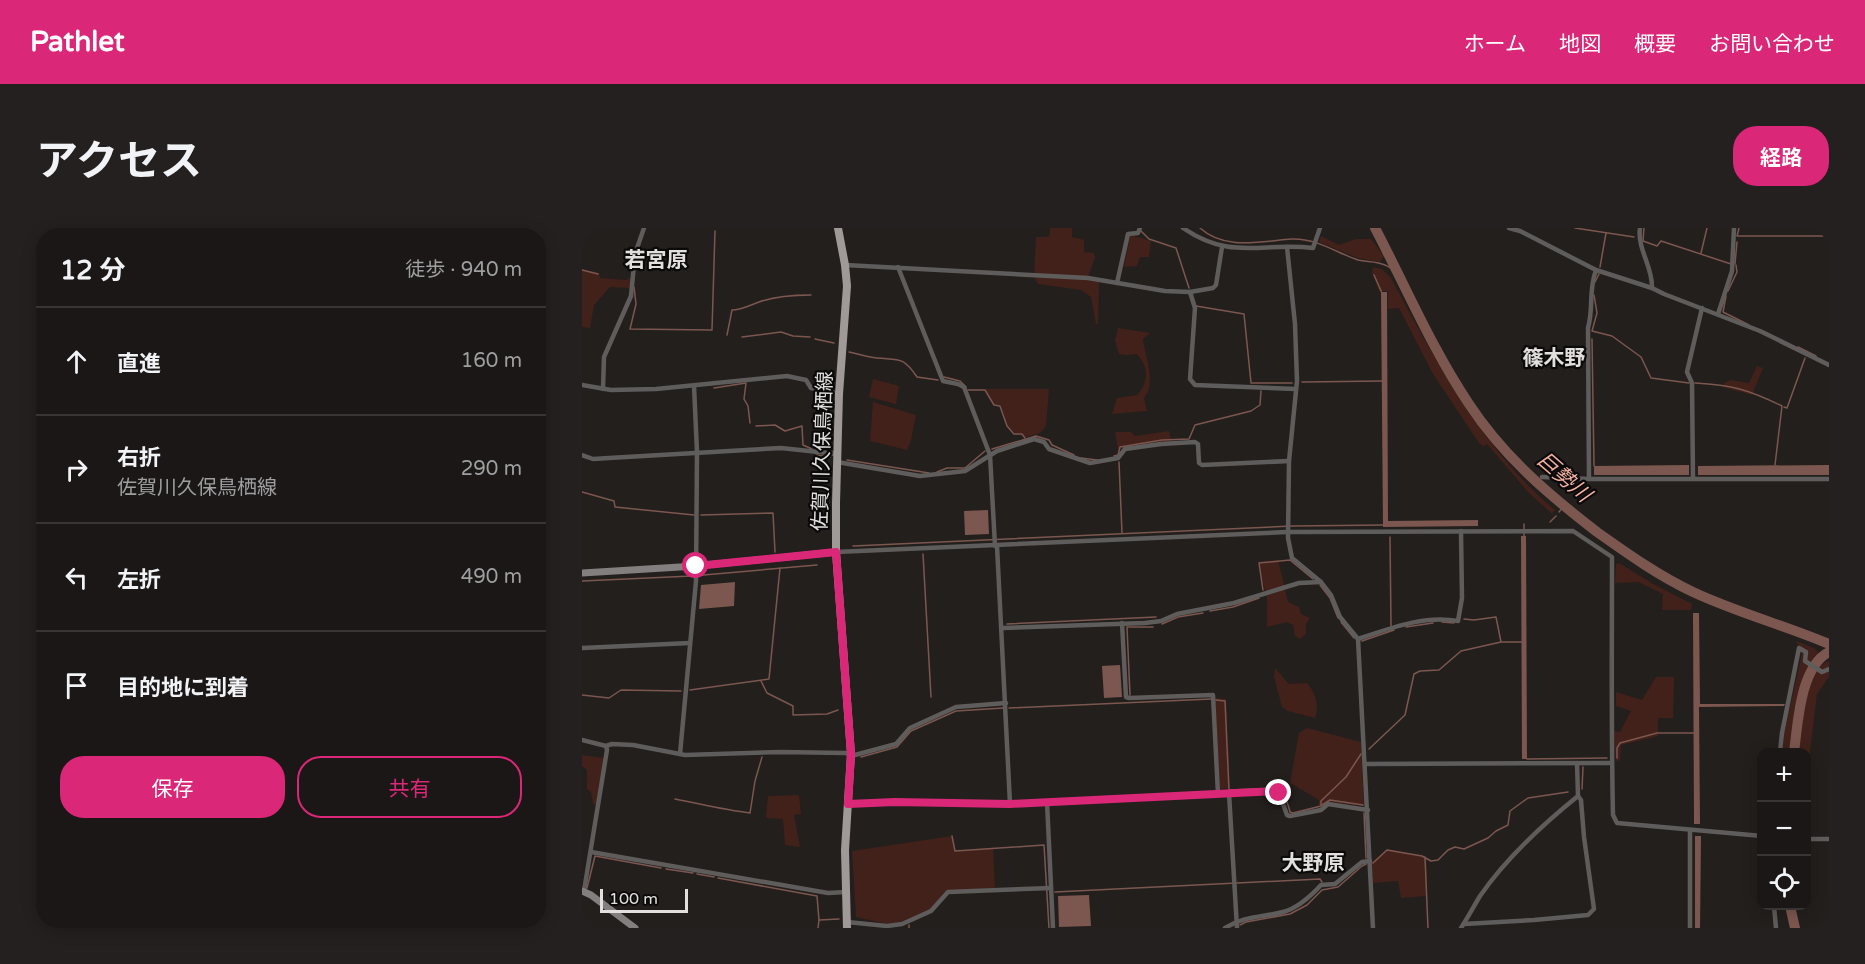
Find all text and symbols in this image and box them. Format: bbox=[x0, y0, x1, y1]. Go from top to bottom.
text: Pathlet bbox=[30, 25, 125, 59]
text: ホーム bbox=[1464, 32, 1526, 57]
text: 地図 bbox=[1559, 32, 1601, 57]
text: 概要 bbox=[1634, 32, 1676, 57]
text: お問い合わせ bbox=[1709, 32, 1835, 57]
button: 経路 bbox=[1733, 126, 1829, 186]
text: アクセス bbox=[36, 136, 202, 187]
district label: 若宮原 bbox=[625, 248, 688, 273]
text: 12 分 bbox=[60, 255, 125, 286]
text: 徒歩 · 940 m bbox=[405, 258, 522, 282]
icon: ahead bbox=[60, 345, 93, 378]
district label: 篠木野 bbox=[1523, 346, 1586, 371]
text: 160 m bbox=[461, 349, 522, 373]
text: 直進 bbox=[117, 351, 161, 377]
street label: 佐賀川久保鳥栖線 bbox=[808, 371, 838, 531]
text: 右折 bbox=[117, 445, 161, 471]
water label: 巨勢川 bbox=[1532, 447, 1597, 509]
icon: right bbox=[60, 453, 93, 486]
text: 290 m bbox=[461, 457, 522, 481]
text: 佐賀川久保鳥栖線 bbox=[117, 476, 277, 500]
route start bbox=[682, 552, 708, 578]
icon: left bbox=[60, 561, 93, 594]
text: 490 m bbox=[461, 565, 522, 589]
text: 左折 bbox=[117, 567, 161, 593]
icon: arrive bbox=[60, 669, 93, 702]
text: 目的地に到着 bbox=[117, 675, 249, 701]
map controls bbox=[1757, 748, 1811, 910]
button: + bbox=[1757, 748, 1811, 802]
button: 保存 bbox=[60, 756, 285, 818]
button: 共有 bbox=[297, 756, 522, 818]
route end bbox=[1265, 779, 1291, 805]
button: − bbox=[1757, 802, 1811, 856]
district label: 大野原 bbox=[1282, 851, 1345, 876]
button: locate bbox=[1757, 856, 1811, 910]
scale bar bbox=[600, 886, 688, 914]
text: 100 m bbox=[609, 889, 658, 909]

